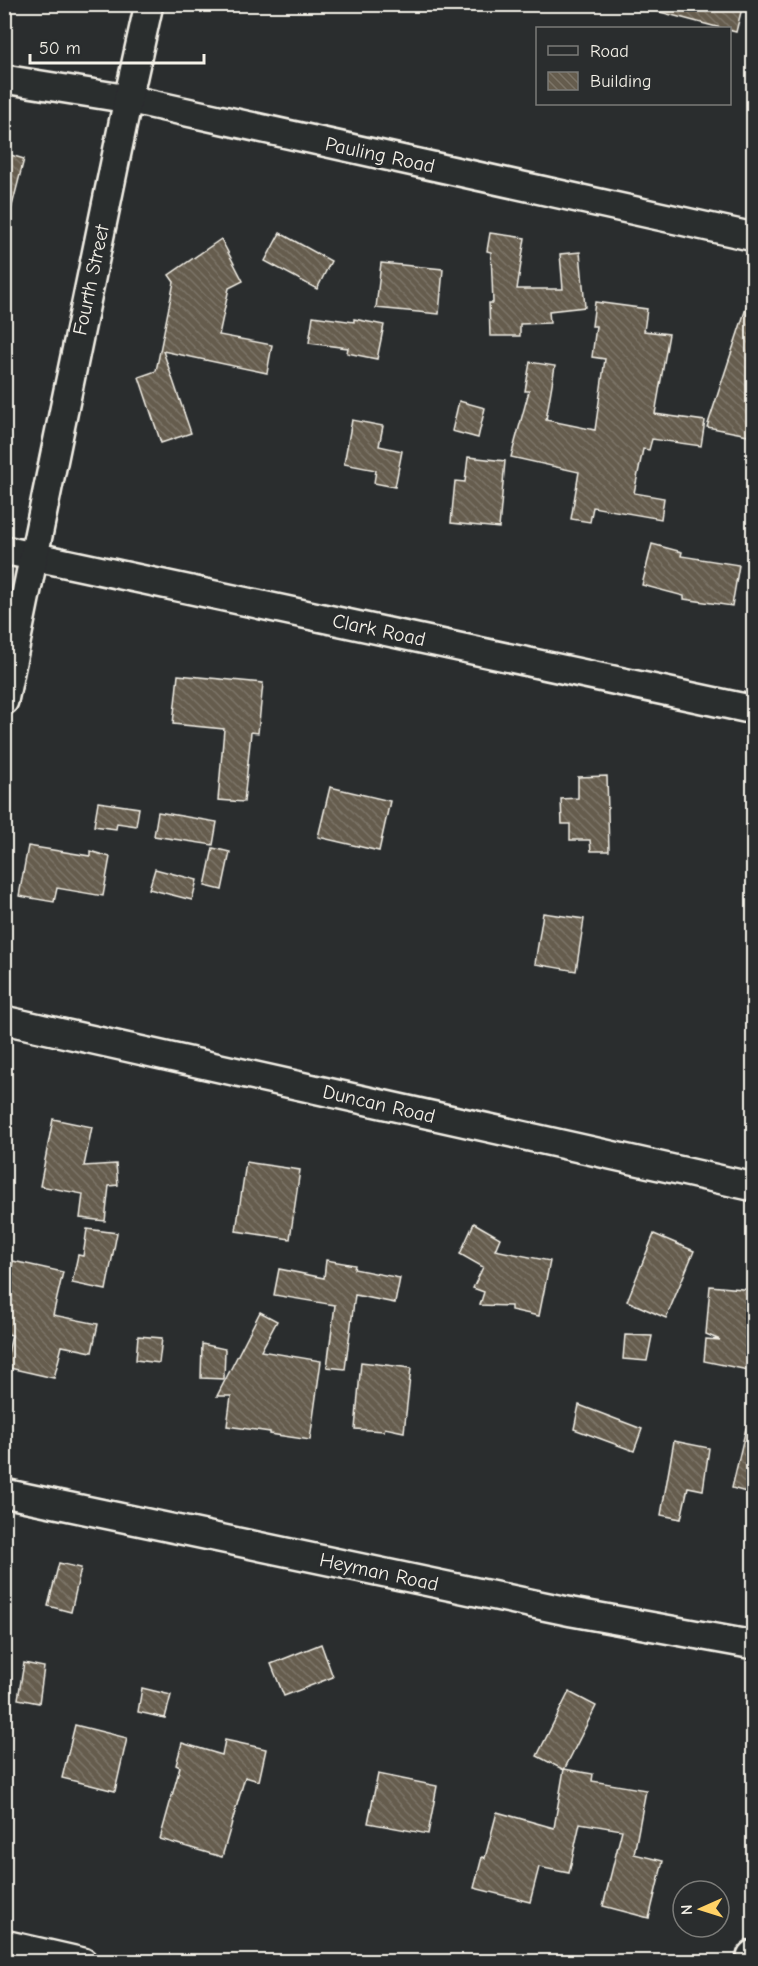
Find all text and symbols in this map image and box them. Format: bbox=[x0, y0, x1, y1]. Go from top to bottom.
scale bar bbox=[30, 27, 204, 65]
legend bbox=[536, 27, 731, 105]
text: 50 m bbox=[39, 38, 81, 59]
text: Road bbox=[590, 41, 629, 62]
text: Building bbox=[590, 71, 652, 92]
street label: Pauling Road bbox=[323, 132, 437, 178]
street label: Fourth Street bbox=[68, 221, 114, 337]
street label: Clark Road bbox=[330, 609, 428, 651]
street label: Duncan Road bbox=[321, 1080, 437, 1128]
street label: Heyman Road bbox=[317, 1548, 441, 1596]
north arrow bbox=[671, 1879, 731, 1939]
text: N bbox=[678, 1904, 696, 1915]

